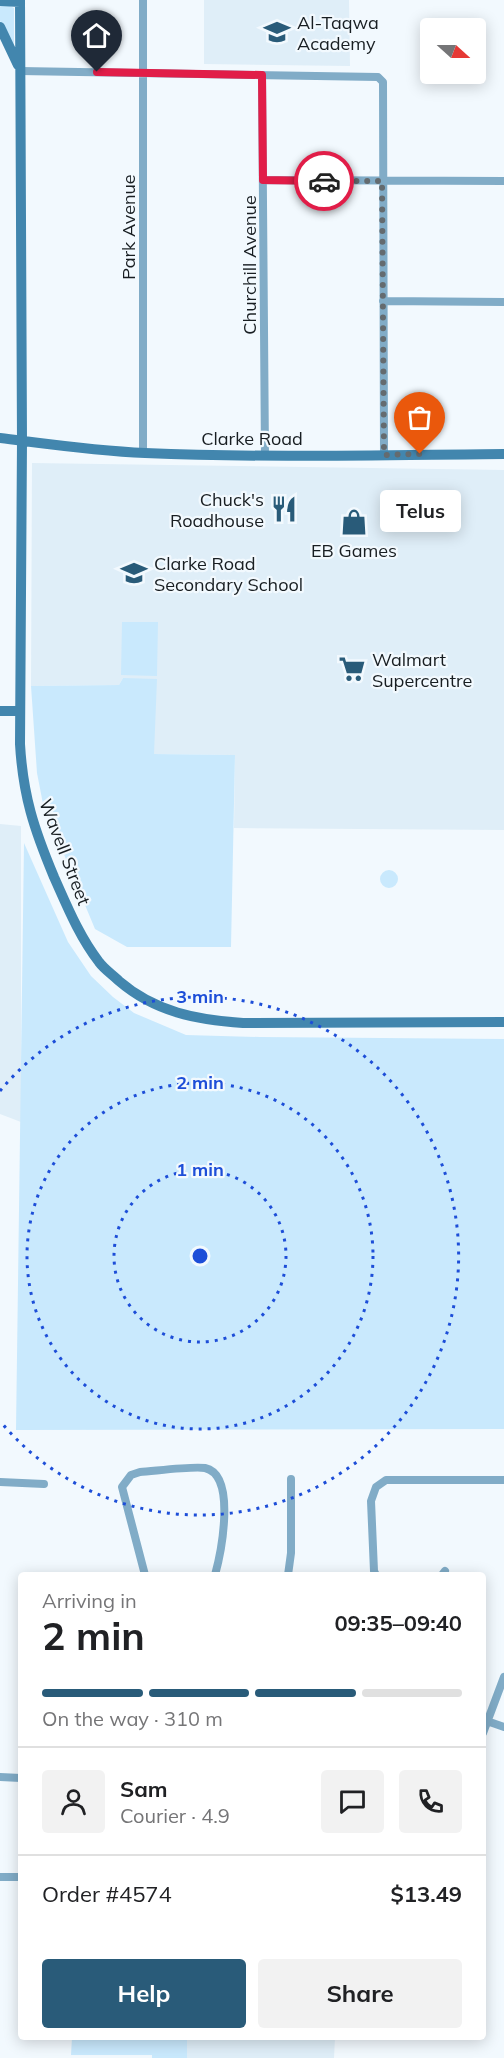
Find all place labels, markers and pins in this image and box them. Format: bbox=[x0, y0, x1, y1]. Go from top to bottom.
pin bbox=[71, 10, 122, 72]
place label: Al-Taqwa Academy bbox=[297, 11, 379, 55]
school or university icon: Al-Taqwa Academy bbox=[262, 17, 292, 47]
pin bbox=[394, 392, 445, 454]
place label: Chuck's Roadhouse bbox=[170, 488, 264, 532]
callout: Telus bbox=[380, 490, 460, 532]
restaurant icon: Chuck's Roadhouse bbox=[269, 494, 299, 524]
shop icon: EB Games bbox=[339, 507, 369, 537]
place label: EB Games bbox=[311, 539, 397, 562]
place label: Clarke Road Secondary School bbox=[154, 552, 303, 596]
school or university icon: Clarke Road Secondary School bbox=[119, 558, 149, 588]
place label: Walmart Supercentre bbox=[372, 648, 472, 692]
supermarket icon: Walmart Supercentre bbox=[337, 654, 367, 684]
centre of rings bbox=[190, 1246, 210, 1266]

